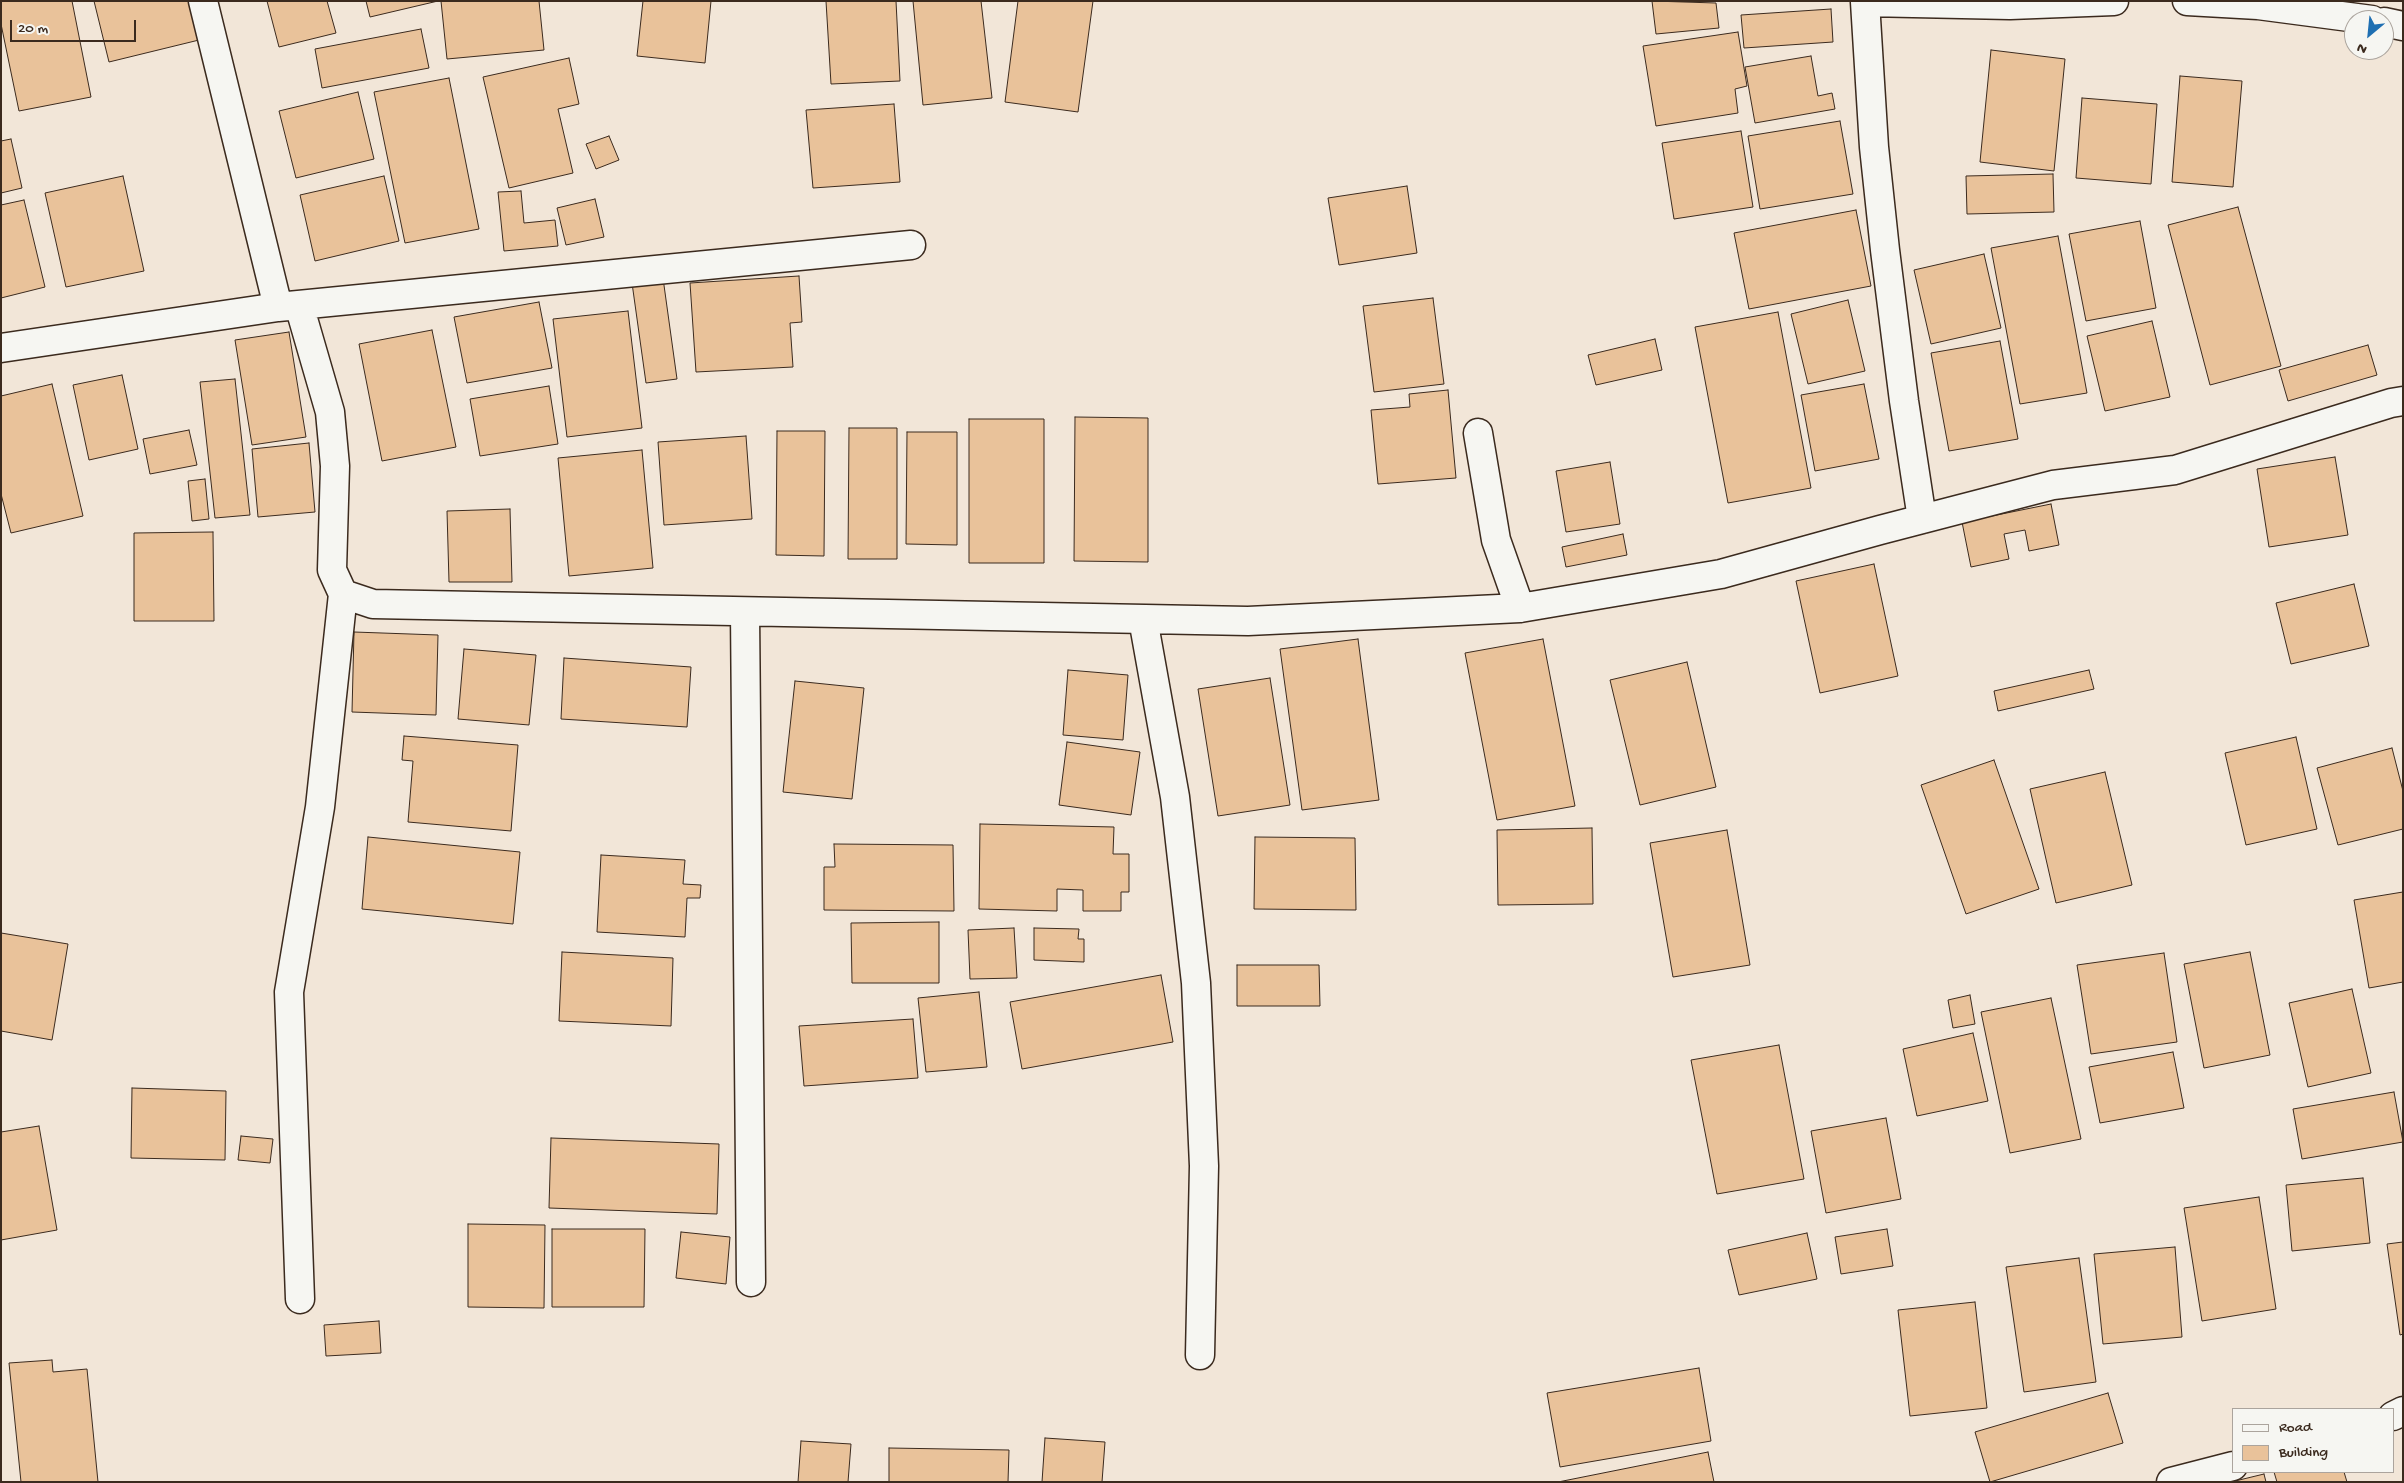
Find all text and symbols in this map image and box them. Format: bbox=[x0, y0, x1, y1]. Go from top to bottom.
scale bar bbox=[12, 10, 139, 42]
north arrow bbox=[2344, 10, 2394, 60]
text: 20 m bbox=[18, 20, 48, 38]
text: N bbox=[2354, 38, 2370, 57]
legend bbox=[2232, 1408, 2394, 1473]
text: Road bbox=[2279, 1419, 2312, 1437]
text: Building bbox=[2279, 1444, 2328, 1462]

